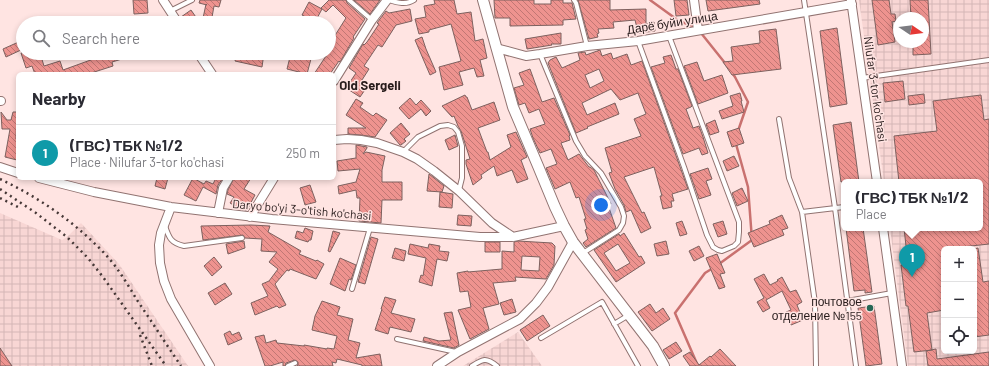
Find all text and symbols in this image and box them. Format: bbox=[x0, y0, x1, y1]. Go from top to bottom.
street label: Дарё буйи улица bbox=[625, 8, 719, 37]
north arrow bbox=[893, 12, 929, 48]
search box bbox=[16, 16, 336, 60]
icon: search bbox=[30, 27, 52, 49]
text: Search here bbox=[62, 29, 140, 47]
street label: Nilufar 3-tor ko'chasi bbox=[862, 35, 890, 143]
district label: Old Sergeli bbox=[339, 77, 401, 93]
text: Nearby bbox=[32, 88, 86, 108]
text: (ГВС) ТБК №1/2 bbox=[70, 136, 183, 154]
text: 1 bbox=[43, 145, 47, 161]
text: 250 m bbox=[286, 145, 320, 161]
text: Place · Nilufar 3-tor ko'chasi bbox=[70, 154, 224, 170]
popup bbox=[841, 179, 983, 231]
text: (ГВС) ТБК №1/2 bbox=[856, 188, 968, 206]
your location bbox=[591, 195, 611, 215]
street label: Daryo bo'yi 3-o'tish ko'chasi bbox=[232, 196, 372, 222]
text: Place bbox=[856, 206, 887, 222]
pin: 1 bbox=[899, 244, 925, 277]
map controls bbox=[941, 246, 977, 354]
button: + bbox=[941, 246, 977, 282]
button: − bbox=[941, 282, 977, 318]
place label: почтовое отделение №155 bbox=[772, 294, 862, 323]
marker: почтовое отделение №155 bbox=[865, 303, 875, 313]
button: locate bbox=[941, 318, 977, 354]

